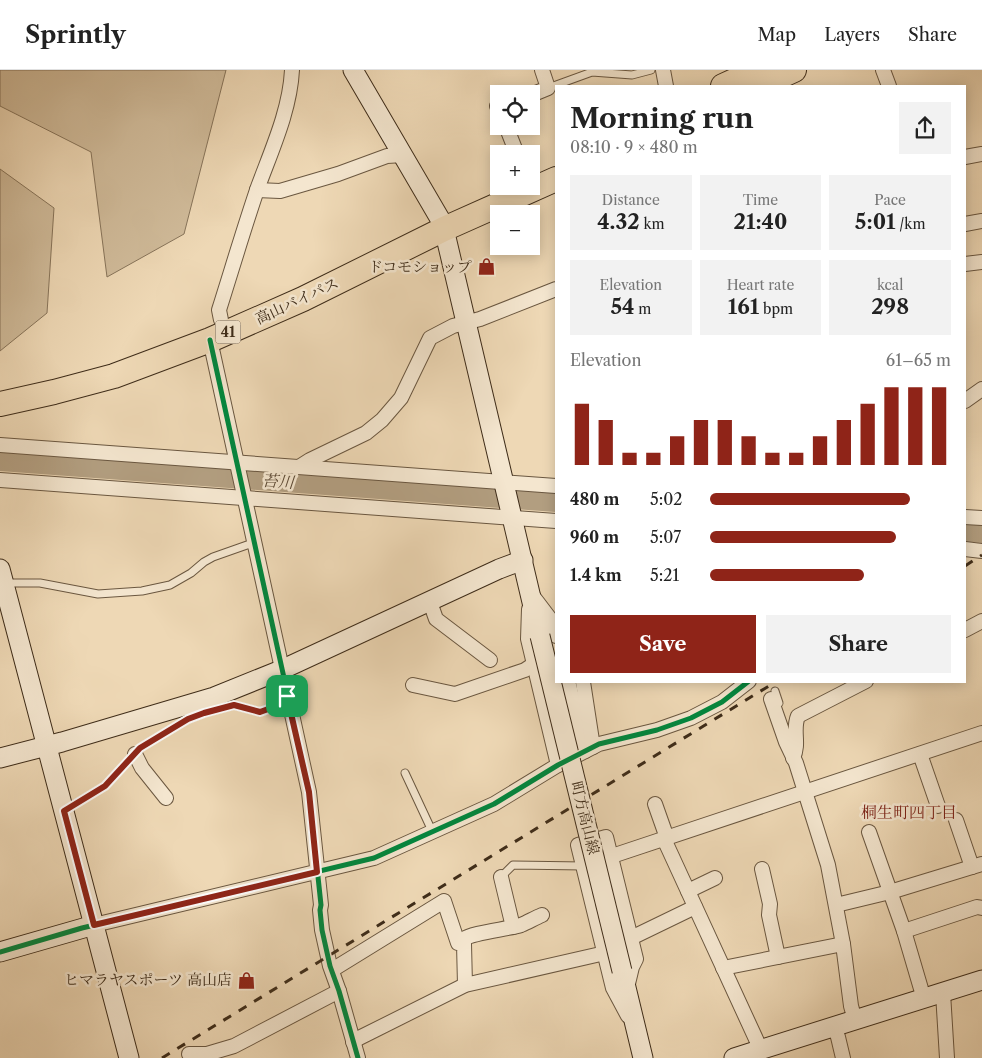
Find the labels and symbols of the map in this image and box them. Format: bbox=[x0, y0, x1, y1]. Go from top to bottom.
place label: ドコモショップ bbox=[368, 257, 472, 276]
shop icon: ドコモショップ bbox=[476, 257, 496, 277]
street label: 高山バイパス bbox=[252, 273, 341, 328]
road number: 41 bbox=[216, 320, 240, 344]
water label: 苔川 bbox=[261, 470, 297, 492]
pin bbox=[266, 675, 308, 717]
street label: 町方高山線 bbox=[567, 779, 604, 857]
district label: 桐生町四丁目 bbox=[861, 802, 957, 822]
place label: ヒマラヤスポーツ 高山店 bbox=[64, 970, 232, 989]
shop icon: ヒマラヤスポーツ 高山店 bbox=[236, 970, 256, 990]

